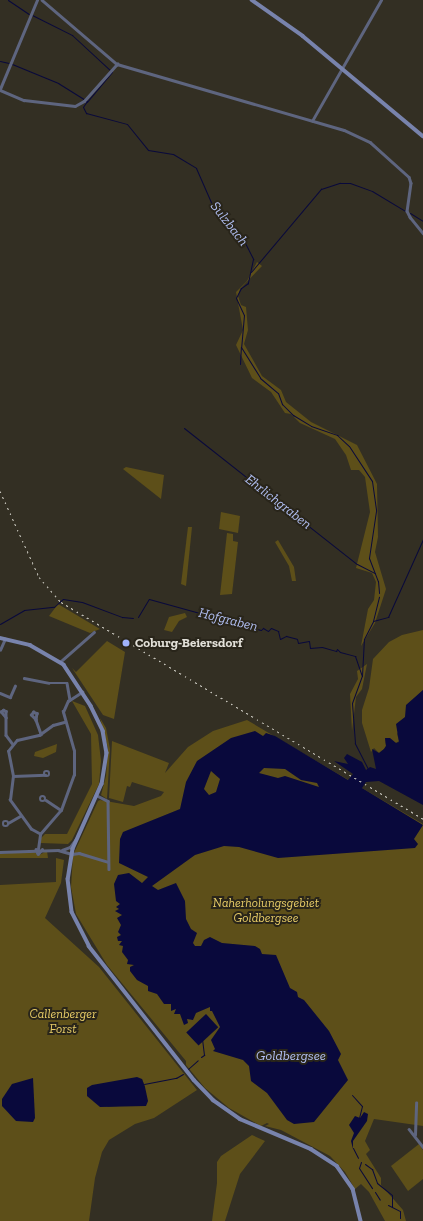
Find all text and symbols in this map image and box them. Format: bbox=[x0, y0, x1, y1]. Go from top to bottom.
water label: Sulzbach bbox=[206, 198, 252, 250]
water label: Ehrlichgraben bbox=[241, 471, 315, 533]
water label: Hofgraben bbox=[197, 605, 259, 635]
place label: Coburg-Beiersdorf bbox=[135, 635, 242, 651]
marker: Coburg-Beiersdorf bbox=[120, 637, 132, 649]
park label: Naherholungsgebiet Goldbergsee bbox=[213, 896, 319, 927]
park label: Callenberger Forst bbox=[30, 1007, 96, 1038]
water label: Goldbergsee bbox=[256, 1048, 326, 1064]

